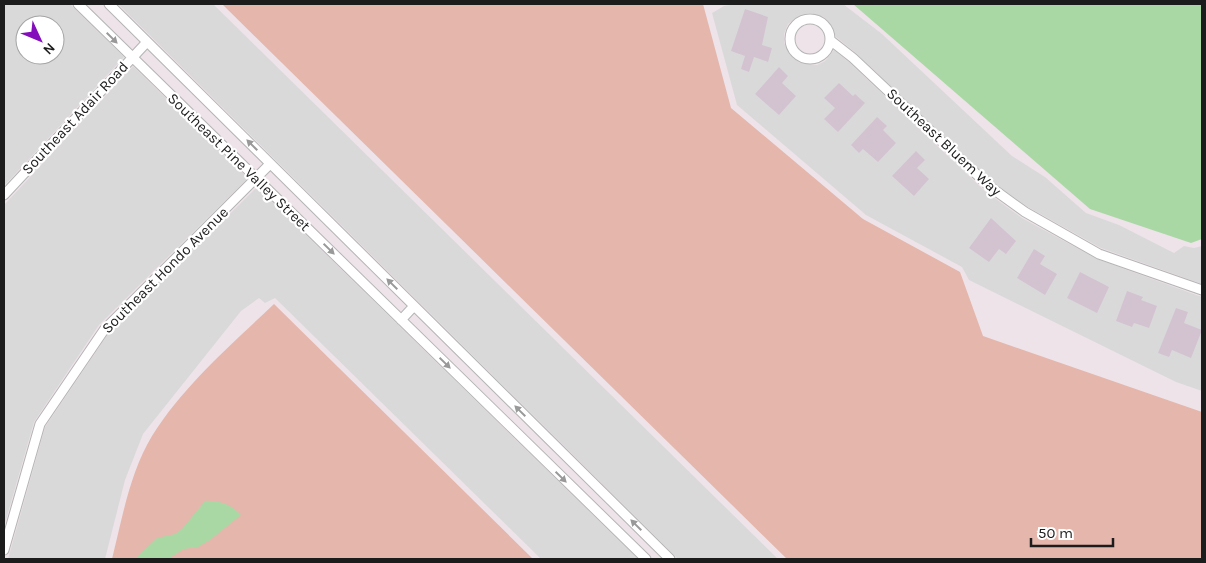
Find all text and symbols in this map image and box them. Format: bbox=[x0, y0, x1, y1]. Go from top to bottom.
north arrow bbox=[15, 15, 65, 65]
one-way arrow bbox=[106, 32, 118, 44]
text: N bbox=[39, 39, 59, 58]
street label: Southeast Adair Road bbox=[18, 58, 132, 178]
street label: Southeast Bluem Way bbox=[883, 84, 1005, 200]
street label: Southeast Pine Valley Street bbox=[164, 89, 314, 235]
one-way arrow bbox=[246, 140, 258, 152]
street label: Southeast Hondo Avenue bbox=[98, 203, 232, 337]
one-way arrow bbox=[323, 243, 335, 255]
one-way arrow bbox=[386, 278, 398, 290]
one-way arrow bbox=[439, 357, 451, 369]
one-way arrow bbox=[514, 405, 526, 417]
one-way arrow bbox=[555, 470, 567, 482]
scale bar bbox=[1031, 516, 1114, 548]
one-way arrow bbox=[630, 519, 642, 531]
text: 50 m bbox=[1038, 524, 1073, 542]

